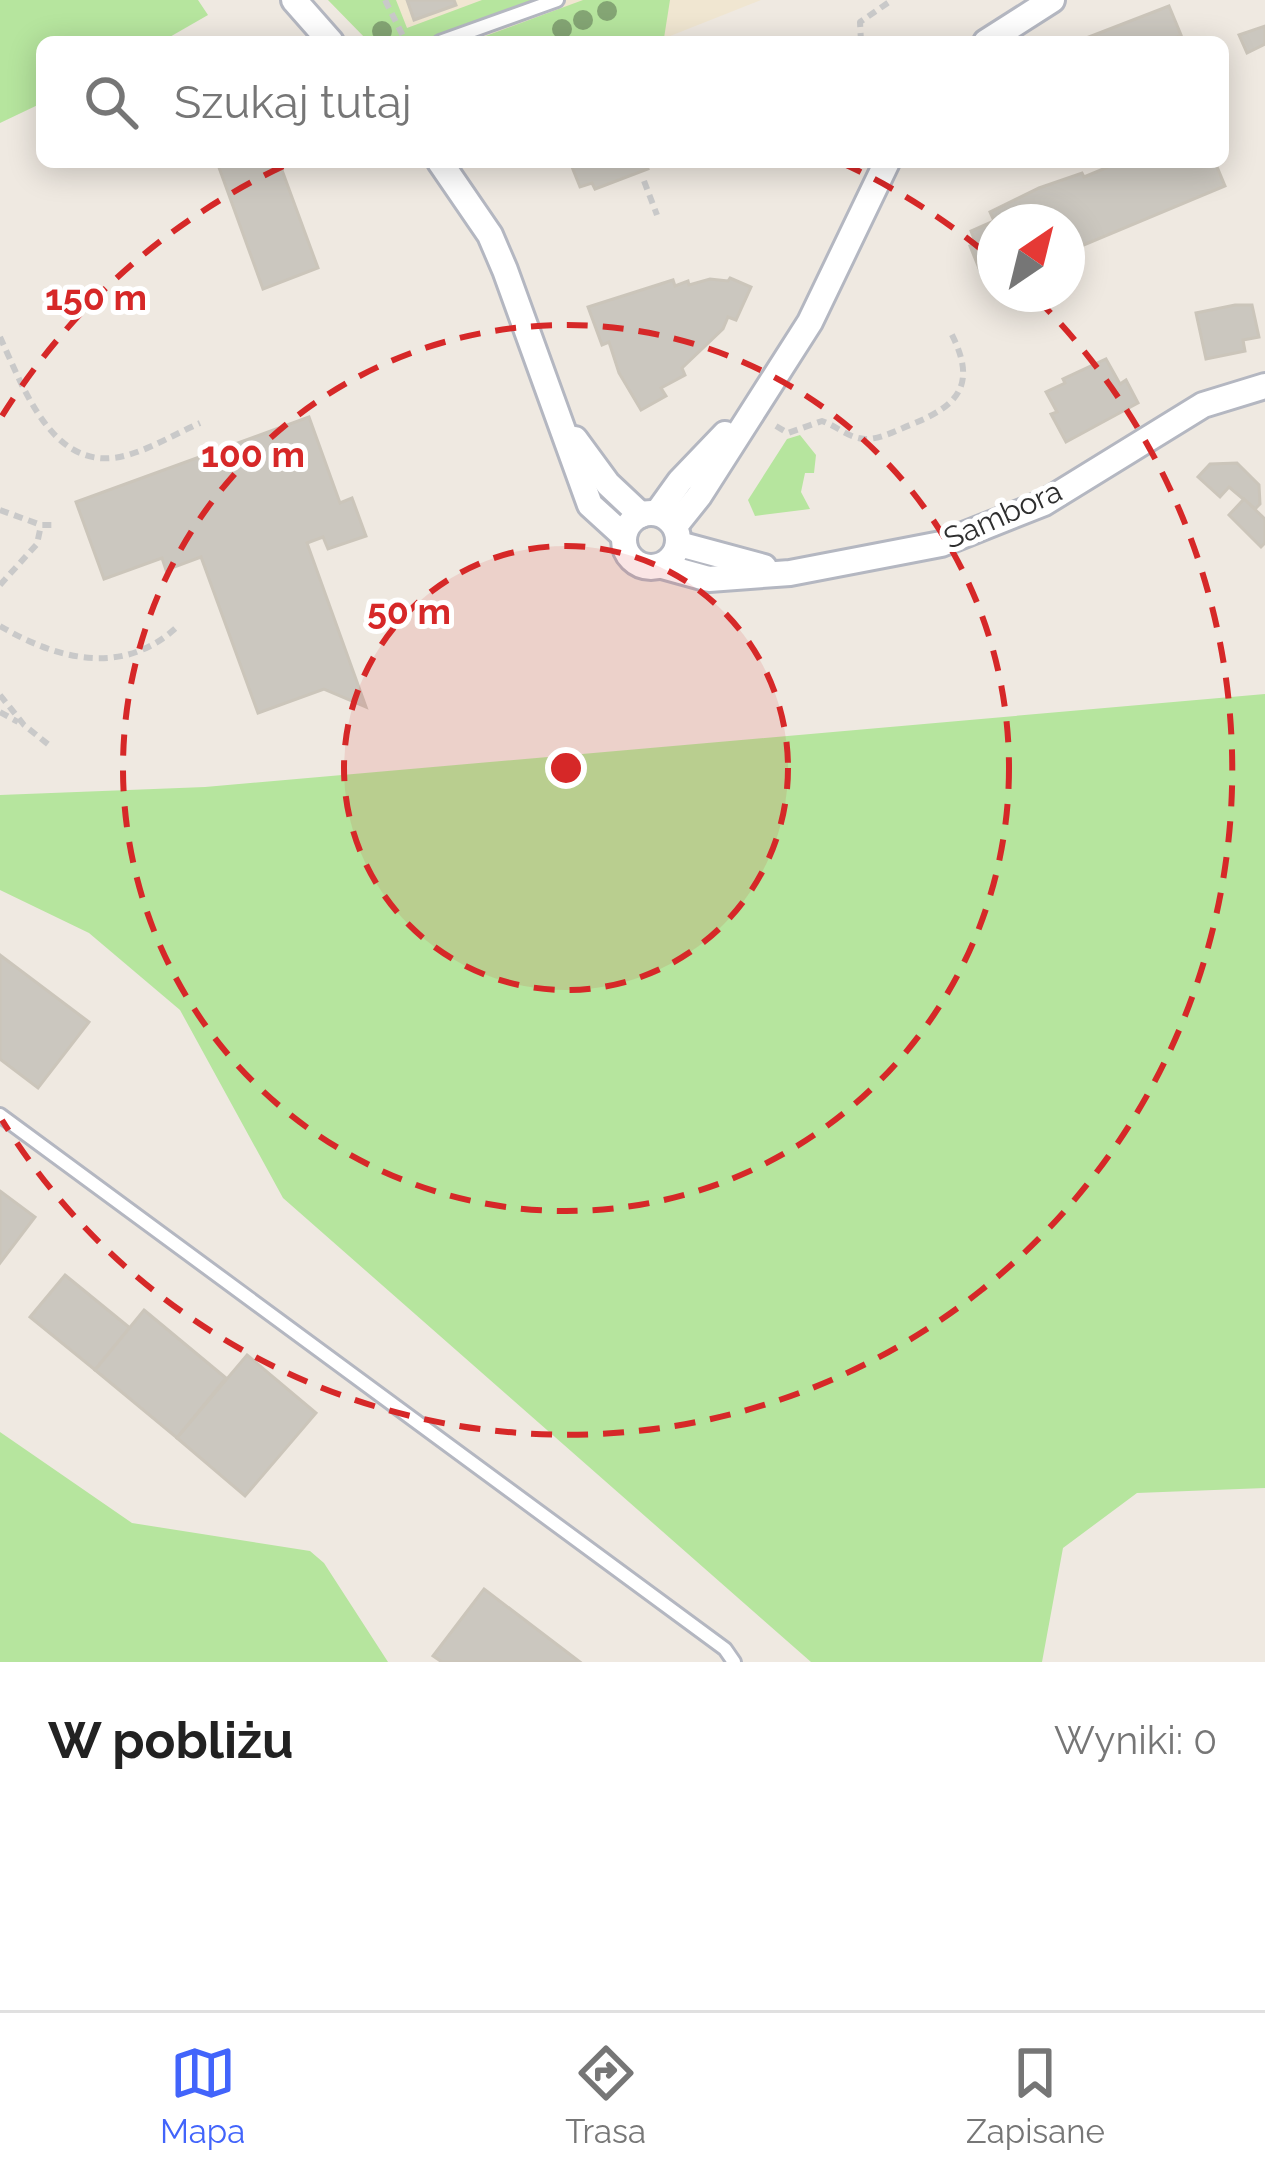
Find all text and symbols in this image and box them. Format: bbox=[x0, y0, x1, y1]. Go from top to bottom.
search box bbox=[36, 36, 1229, 168]
icon: search bbox=[78, 69, 144, 135]
text: Szukaj tutaj bbox=[174, 76, 412, 129]
north arrow bbox=[977, 204, 1085, 312]
text: 150 m bbox=[45, 276, 147, 318]
text: 100 m bbox=[201, 433, 305, 475]
street label: Sambora bbox=[938, 473, 1067, 556]
text: 50 m bbox=[367, 590, 451, 632]
centre of rings bbox=[545, 747, 587, 789]
text: W pobliżu bbox=[48, 1710, 294, 1770]
text: Wyniki: 0 bbox=[1054, 1717, 1217, 1763]
tab: Mapa bbox=[160, 2040, 245, 2151]
tab: Trasa bbox=[565, 2040, 646, 2151]
tab: Zapisane bbox=[966, 2040, 1105, 2151]

